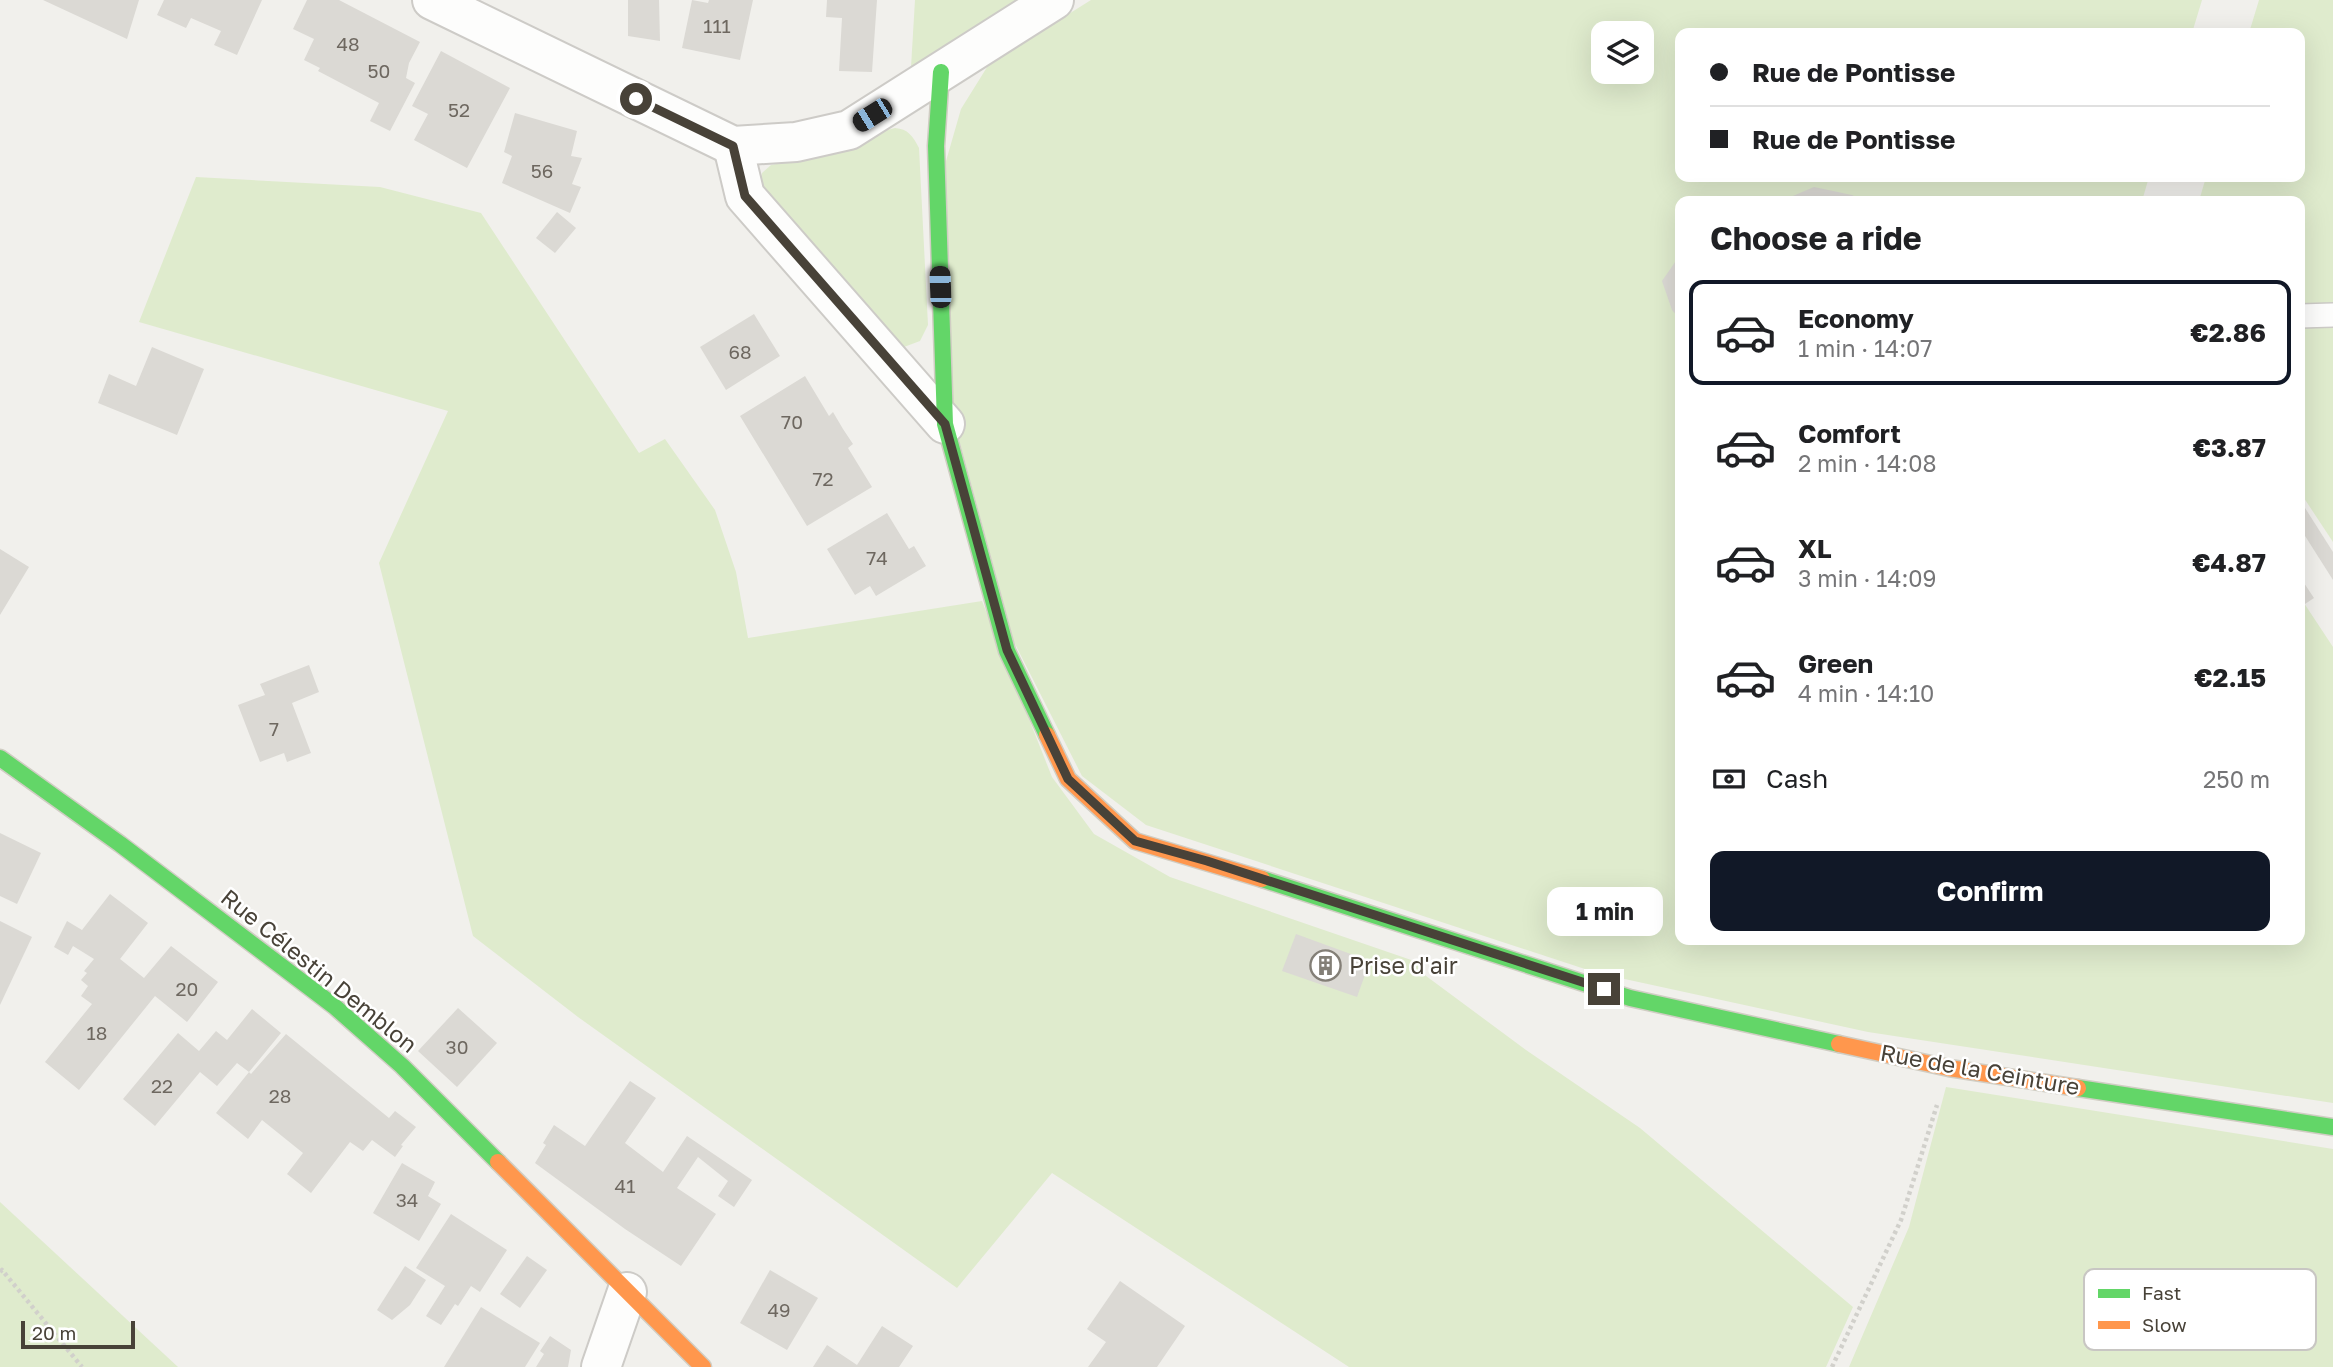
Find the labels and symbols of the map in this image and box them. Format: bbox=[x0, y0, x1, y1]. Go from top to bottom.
house number: 111 bbox=[703, 14, 731, 37]
house number: 48 bbox=[336, 32, 360, 55]
house number: 50 bbox=[368, 59, 390, 82]
route start bbox=[620, 83, 652, 115]
car bbox=[849, 95, 896, 135]
house number: 52 bbox=[448, 98, 470, 121]
house number: 56 bbox=[531, 159, 553, 182]
car bbox=[929, 266, 952, 308]
house number: 68 bbox=[728, 340, 752, 363]
house number: 70 bbox=[781, 410, 803, 433]
house number: 72 bbox=[812, 467, 834, 490]
house number: 74 bbox=[866, 546, 888, 569]
house number: 7 bbox=[269, 717, 279, 740]
street label: Rue Célestin Demblon bbox=[216, 883, 423, 1058]
callout: 1 min bbox=[1546, 888, 1662, 936]
building icon: Prise d'air bbox=[1309, 949, 1343, 983]
place label: Prise d'air bbox=[1349, 951, 1458, 979]
route end bbox=[1588, 973, 1620, 1005]
house number: 20 bbox=[176, 977, 198, 1000]
house number: 18 bbox=[87, 1021, 107, 1044]
house number: 30 bbox=[446, 1035, 468, 1058]
street label: Rue de la Ceinture bbox=[1878, 1038, 2082, 1100]
house number: 22 bbox=[151, 1074, 173, 1097]
house number: 28 bbox=[269, 1084, 291, 1107]
house number: 41 bbox=[615, 1174, 635, 1197]
house number: 34 bbox=[396, 1188, 418, 1211]
legend bbox=[2084, 1269, 2316, 1350]
text: Fast bbox=[2142, 1281, 2181, 1304]
house number: 49 bbox=[767, 1298, 791, 1321]
text: Slow bbox=[2142, 1313, 2187, 1336]
scale bar bbox=[21, 1318, 135, 1350]

